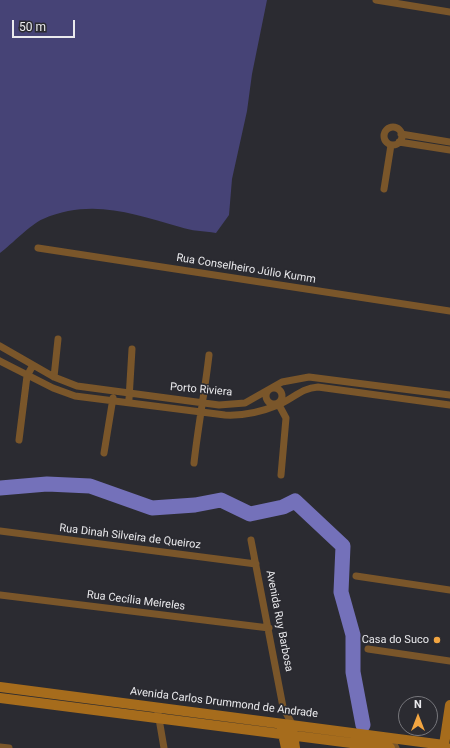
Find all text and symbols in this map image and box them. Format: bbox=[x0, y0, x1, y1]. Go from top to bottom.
scale bar bbox=[14, 12, 77, 38]
text: 50 m bbox=[19, 20, 46, 34]
street label: Rua Conselheiro Júlio Kumm bbox=[175, 251, 317, 287]
street label: Porto Riviera bbox=[169, 381, 233, 399]
street label: Rua Dinah Silveira de Queiroz bbox=[59, 522, 201, 552]
street label: Avenida Ruy Barbosa bbox=[263, 569, 295, 673]
street label: Rua Cecília Meireles bbox=[86, 588, 186, 614]
place label: Casa do Suco bbox=[362, 633, 429, 647]
marker: Casa do Suco bbox=[432, 635, 442, 645]
street label: Avenida Carlos Drummond de Andrade bbox=[129, 685, 319, 721]
north arrow bbox=[398, 696, 438, 736]
text: N bbox=[414, 698, 422, 711]

